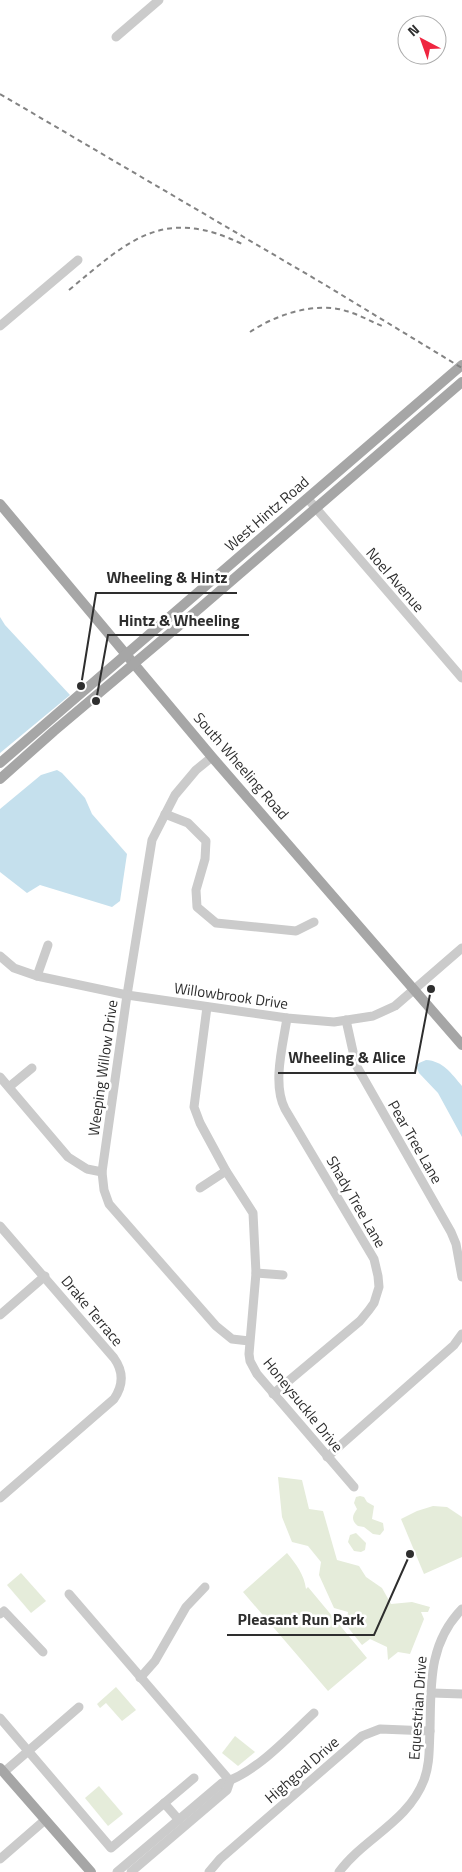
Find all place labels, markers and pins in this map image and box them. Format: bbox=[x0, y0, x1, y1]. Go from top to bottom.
callout: Wheeling & Hintz bbox=[96, 562, 237, 593]
callout: Hintz & Wheeling bbox=[108, 604, 249, 635]
callout: Wheeling & Alice bbox=[278, 1042, 415, 1073]
callout: Pleasant Run Park bbox=[227, 1604, 374, 1635]

